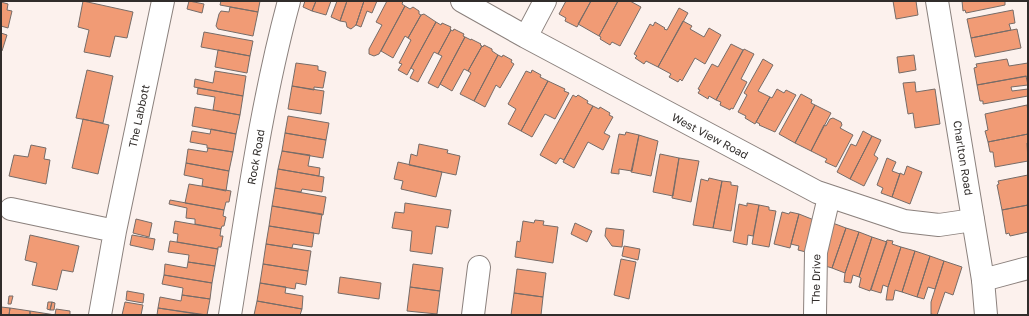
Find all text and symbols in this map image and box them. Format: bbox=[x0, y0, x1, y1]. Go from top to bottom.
street label: The Labbott bbox=[125, 83, 152, 149]
street label: West View Road bbox=[670, 110, 751, 161]
street label: Charlton Road bbox=[951, 120, 976, 196]
street label: Rock Road bbox=[244, 128, 267, 186]
street label: The Drive bbox=[809, 254, 822, 304]

